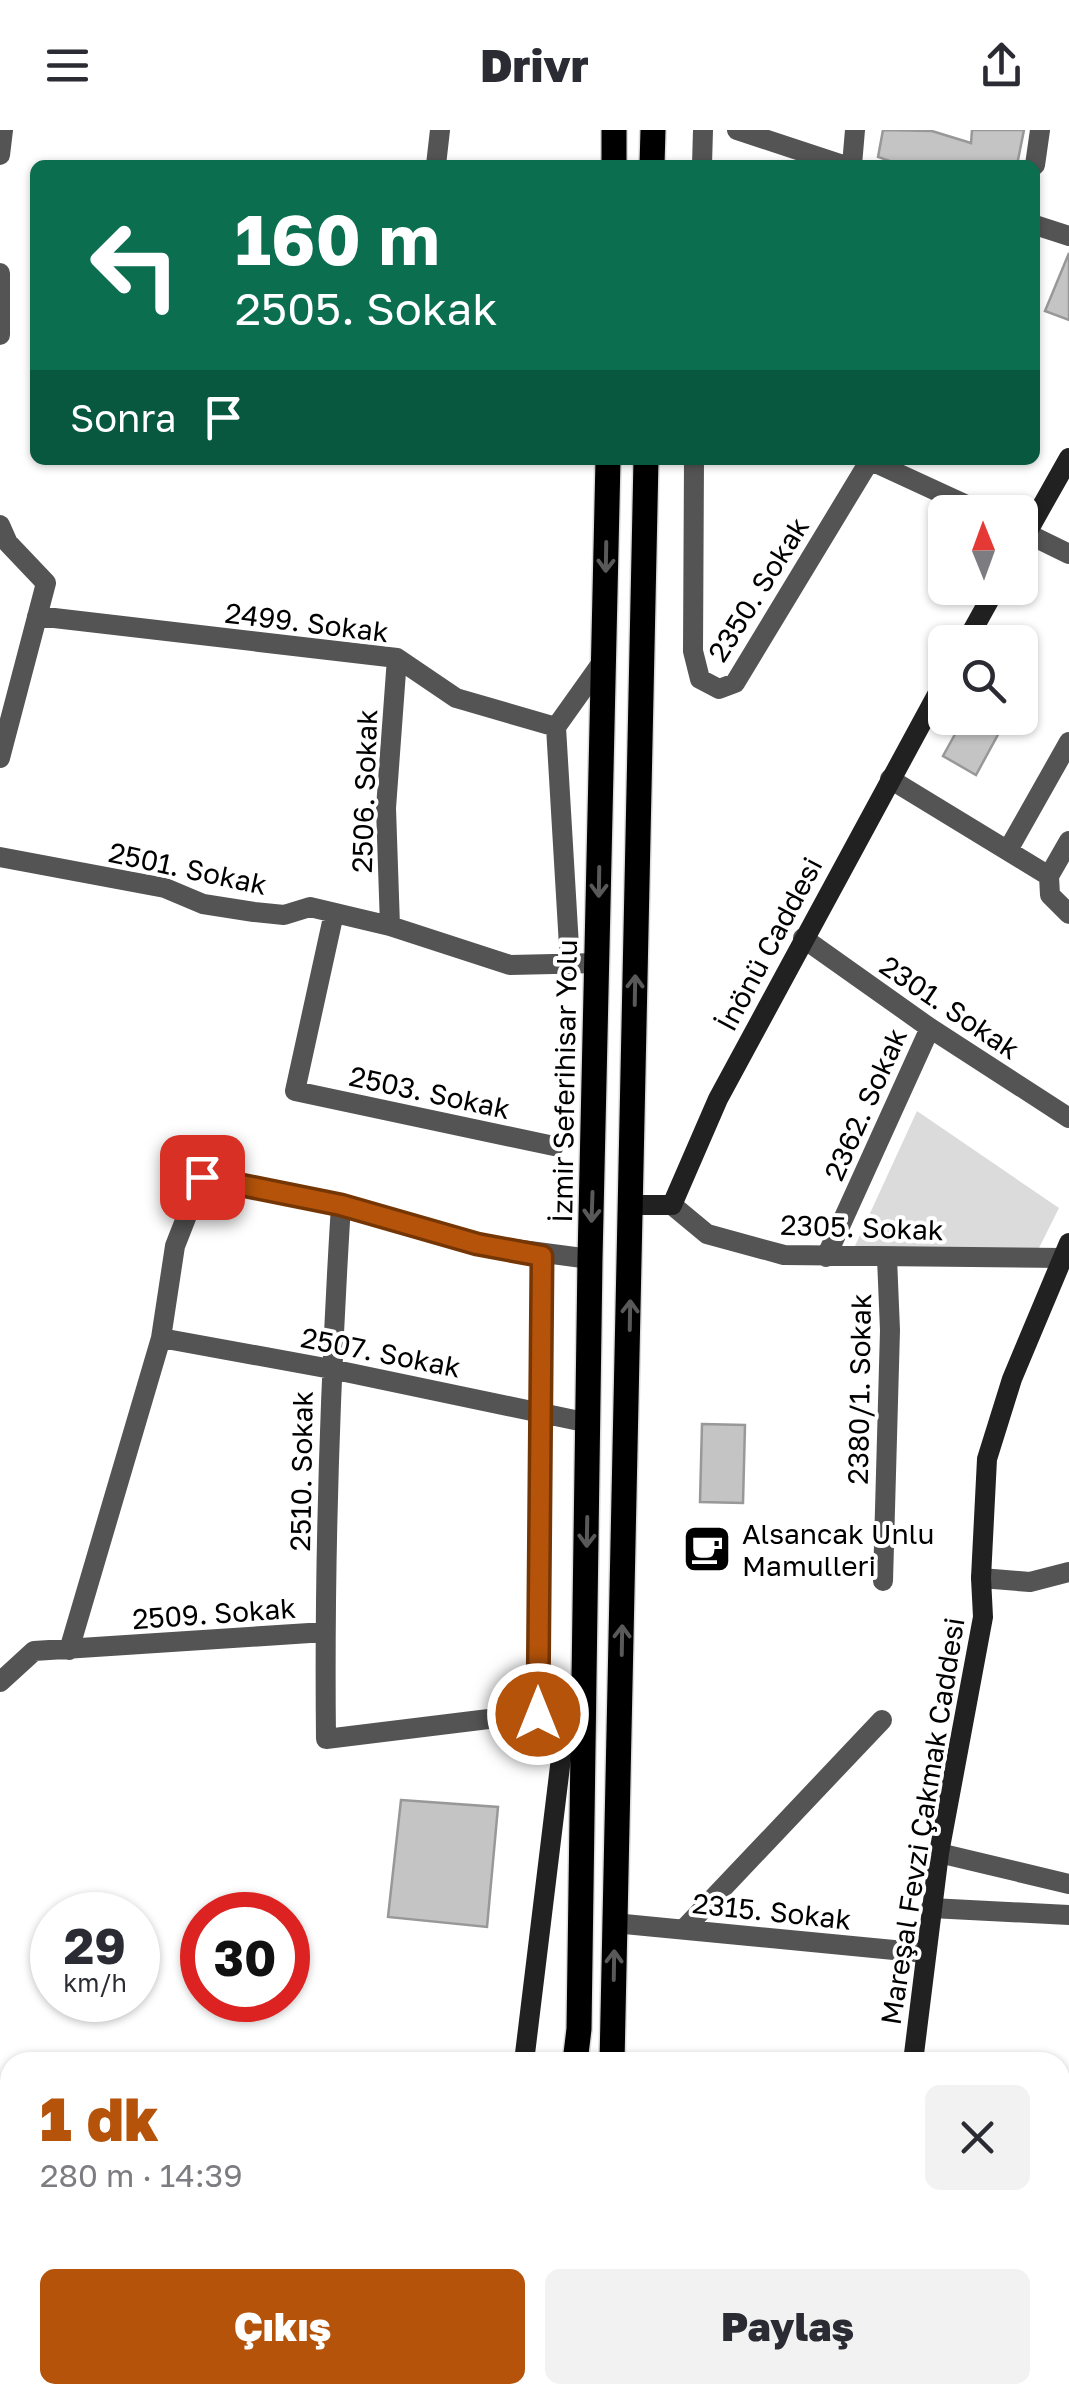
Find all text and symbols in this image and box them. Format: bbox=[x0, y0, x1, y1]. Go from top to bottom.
icon: menu bbox=[40, 38, 95, 93]
text: Drivr bbox=[480, 38, 589, 92]
icon: share bbox=[974, 38, 1029, 93]
text: 160 m bbox=[235, 196, 440, 280]
icon: left bbox=[70, 200, 200, 330]
text: 2505. Sokak bbox=[235, 281, 498, 335]
icon: arrive bbox=[196, 390, 251, 445]
text: Sonra bbox=[70, 395, 176, 440]
north arrow bbox=[928, 495, 1038, 605]
map controls bbox=[928, 495, 1038, 735]
street label: 2350. Sokak bbox=[701, 511, 815, 667]
one-way arrow bbox=[596, 541, 615, 573]
street label: 2499. Sokak bbox=[223, 596, 391, 648]
button: search bbox=[928, 625, 1038, 735]
street label: 2506. Sokak bbox=[345, 708, 383, 874]
street label: 2501. Sokak bbox=[106, 835, 270, 901]
street label: İnönü Caddesi bbox=[709, 852, 829, 1036]
one-way arrow bbox=[589, 866, 608, 898]
street label: İzmir Seferihisar Yolu bbox=[545, 939, 583, 1223]
street label: 2301. Sokak bbox=[874, 948, 1026, 1066]
one-way arrow bbox=[625, 975, 644, 1007]
street label: 2362. Sokak bbox=[817, 1023, 913, 1185]
street label: 2503. Sokak bbox=[347, 1059, 514, 1125]
pin bbox=[160, 1135, 245, 1220]
icon: arrive bbox=[175, 1150, 230, 1205]
one-way arrow bbox=[582, 1191, 601, 1223]
street label: 2305. Sokak bbox=[780, 1208, 944, 1246]
street label: 2380/1. Sokak bbox=[841, 1293, 877, 1485]
one-way arrow bbox=[620, 1300, 639, 1332]
street label: 2507. Sokak bbox=[298, 1320, 464, 1384]
street label: 2510. Sokak bbox=[283, 1390, 319, 1552]
one-way arrow bbox=[578, 1516, 597, 1548]
place label: Alsancak Unlu Mamulleri bbox=[742, 1517, 935, 1582]
cafe icon: Alsancak Unlu Mamulleri bbox=[681, 1523, 733, 1575]
street label: 2509. Sokak bbox=[131, 1591, 297, 1635]
street label: Mareşal Fevzi Çakmak Caddesi bbox=[873, 1615, 971, 2027]
one-way arrow bbox=[612, 1625, 631, 1657]
position arrow bbox=[486, 1662, 590, 1766]
street label: 2315. Sokak bbox=[691, 1886, 853, 1936]
speed limit sign: 30 bbox=[180, 1892, 310, 2022]
text: 29 bbox=[64, 1915, 126, 1975]
one-way arrow bbox=[604, 1950, 623, 1982]
text: km/h bbox=[63, 1967, 127, 1998]
text: 1 dk bbox=[40, 2082, 159, 2154]
button: close bbox=[925, 2085, 1030, 2190]
text: 280 m · 14:39 bbox=[40, 2156, 243, 2194]
button: Çıkış bbox=[40, 2269, 525, 2384]
button: Paylaş bbox=[545, 2269, 1030, 2384]

